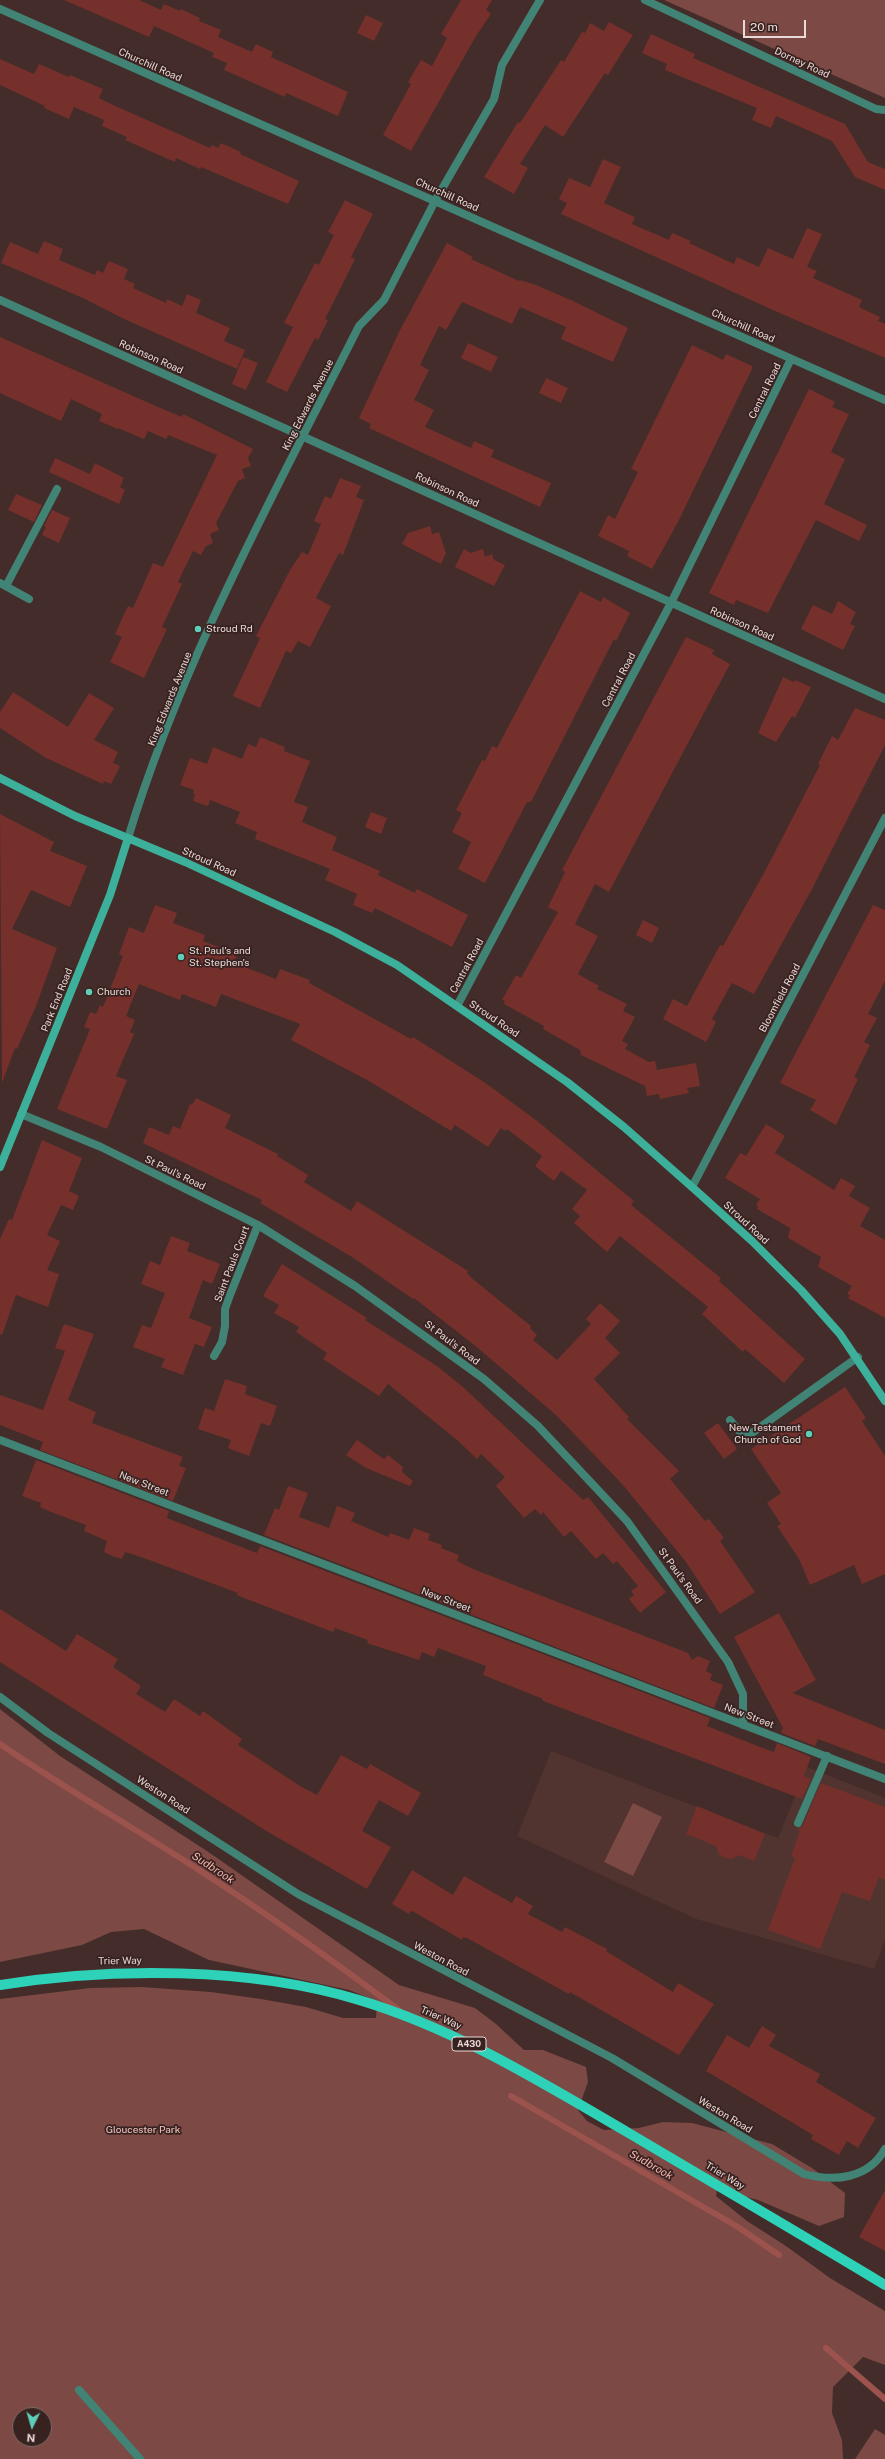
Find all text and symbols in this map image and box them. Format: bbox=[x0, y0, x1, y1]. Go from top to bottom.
scale bar bbox=[745, 12, 808, 38]
text: 20 m bbox=[750, 20, 778, 34]
street label: Dorney Road bbox=[773, 45, 831, 81]
street label: Churchill Road bbox=[116, 46, 184, 84]
street label: Churchill Road bbox=[413, 176, 481, 214]
street label: Churchill Road bbox=[709, 307, 777, 345]
street label: Robinson Road bbox=[117, 337, 185, 377]
street label: King Edwards Avenue bbox=[280, 357, 336, 453]
street label: Central Road bbox=[746, 361, 784, 421]
street label: Robinson Road bbox=[413, 470, 481, 510]
street label: Robinson Road bbox=[708, 604, 776, 644]
place label: Stroud Rd bbox=[206, 623, 253, 635]
marker: Stroud Rd bbox=[193, 624, 203, 634]
street label: King Edwards Avenue bbox=[146, 650, 194, 748]
street label: Central Road bbox=[600, 651, 638, 709]
street label: Stroud Road bbox=[180, 845, 238, 879]
street label: Central Road bbox=[448, 937, 486, 995]
place label: St. Paul's and St. Stephen's bbox=[189, 945, 251, 968]
marker: St. Paul's and St. Stephen's bbox=[176, 952, 186, 962]
street label: Bloomfield Road bbox=[757, 962, 803, 1034]
street label: Park End Road bbox=[39, 966, 75, 1034]
place label: Church bbox=[97, 986, 130, 998]
marker: Church bbox=[84, 987, 94, 997]
street label: Stroud Road bbox=[467, 998, 521, 1040]
street label: St Paul's Road bbox=[143, 1153, 207, 1193]
street label: Stroud Road bbox=[721, 1199, 771, 1247]
street label: Saint Pauls Court bbox=[212, 1224, 252, 1304]
street label: St Paul's Road bbox=[422, 1318, 482, 1368]
place label: New Testament Church of God bbox=[729, 1422, 801, 1446]
marker: New Testament Church of God bbox=[804, 1429, 814, 1439]
street label: New Street bbox=[117, 1469, 171, 1499]
street label: St Paul's Road bbox=[656, 1546, 704, 1606]
street label: New Street bbox=[419, 1585, 473, 1615]
street label: New Street bbox=[722, 1701, 776, 1731]
street label: Weston Road bbox=[134, 1773, 192, 1817]
water label: Sudbrook bbox=[189, 1849, 237, 1887]
street label: Weston Road bbox=[411, 1939, 471, 1979]
street label: Trier Way bbox=[98, 1955, 142, 1967]
street label: Trier Way bbox=[419, 2004, 463, 2032]
road number: A430 bbox=[452, 2037, 486, 2051]
street label: Weston Road bbox=[696, 2094, 754, 2136]
park label: Gloucester Park bbox=[106, 2124, 180, 2136]
water label: Sudbrook bbox=[627, 2147, 675, 2183]
street label: Trier Way bbox=[703, 2160, 747, 2192]
north arrow bbox=[12, 2407, 52, 2447]
text: N bbox=[26, 2432, 36, 2444]

